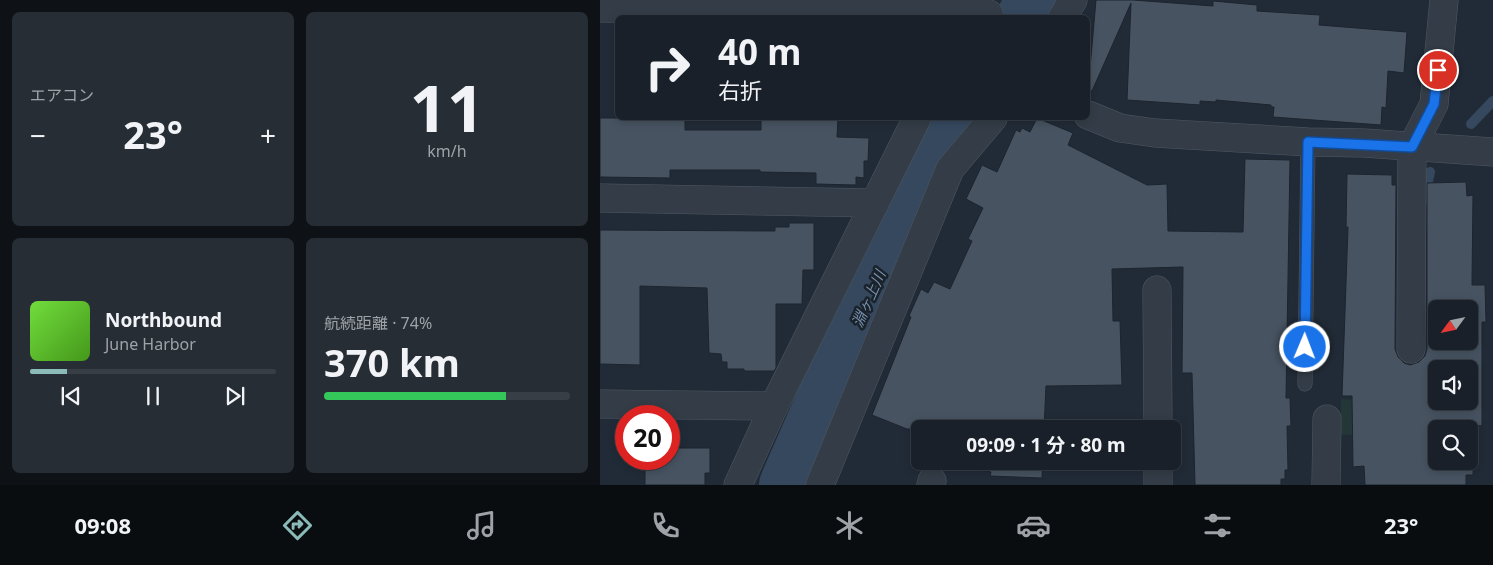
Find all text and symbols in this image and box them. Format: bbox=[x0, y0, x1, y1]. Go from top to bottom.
text: 40 m bbox=[718, 28, 801, 75]
icon: right bbox=[635, 35, 700, 100]
pin bbox=[1417, 49, 1459, 91]
icon: arrive bbox=[1424, 56, 1452, 84]
text: 11 bbox=[410, 63, 484, 151]
text: 右折 bbox=[718, 75, 762, 105]
text: エアコン bbox=[30, 84, 94, 106]
text: 23° bbox=[123, 108, 183, 160]
text: − bbox=[30, 116, 46, 154]
text: + bbox=[260, 116, 276, 154]
text: km/h bbox=[427, 140, 467, 162]
water label: 淵ヶ上川 bbox=[847, 265, 890, 330]
north arrow bbox=[1428, 300, 1478, 350]
map controls bbox=[1428, 300, 1478, 470]
text: Northbound bbox=[105, 307, 222, 333]
text: 航続距離 · 74% bbox=[324, 312, 432, 334]
position arrow bbox=[1278, 320, 1330, 372]
text: June Harbor bbox=[105, 333, 196, 355]
text: 370 km bbox=[324, 336, 460, 388]
button: sound bbox=[1428, 360, 1478, 410]
icon: previous bbox=[57, 382, 85, 410]
icon: pause bbox=[139, 382, 167, 410]
icon: next bbox=[221, 382, 249, 410]
speed limit sign: 20 bbox=[615, 405, 680, 470]
button: search bbox=[1428, 420, 1478, 470]
text: 09:09 · 1 分 · 80 m bbox=[966, 432, 1126, 458]
icon: directions bbox=[280, 508, 315, 543]
icon: music bbox=[464, 508, 499, 543]
icon: phone bbox=[648, 508, 683, 543]
icon: climate bbox=[832, 508, 867, 543]
icon: car bbox=[1016, 508, 1051, 543]
icon: filters bbox=[1200, 508, 1235, 543]
text: 09:08 bbox=[74, 510, 131, 540]
text: 23° bbox=[1384, 510, 1418, 540]

